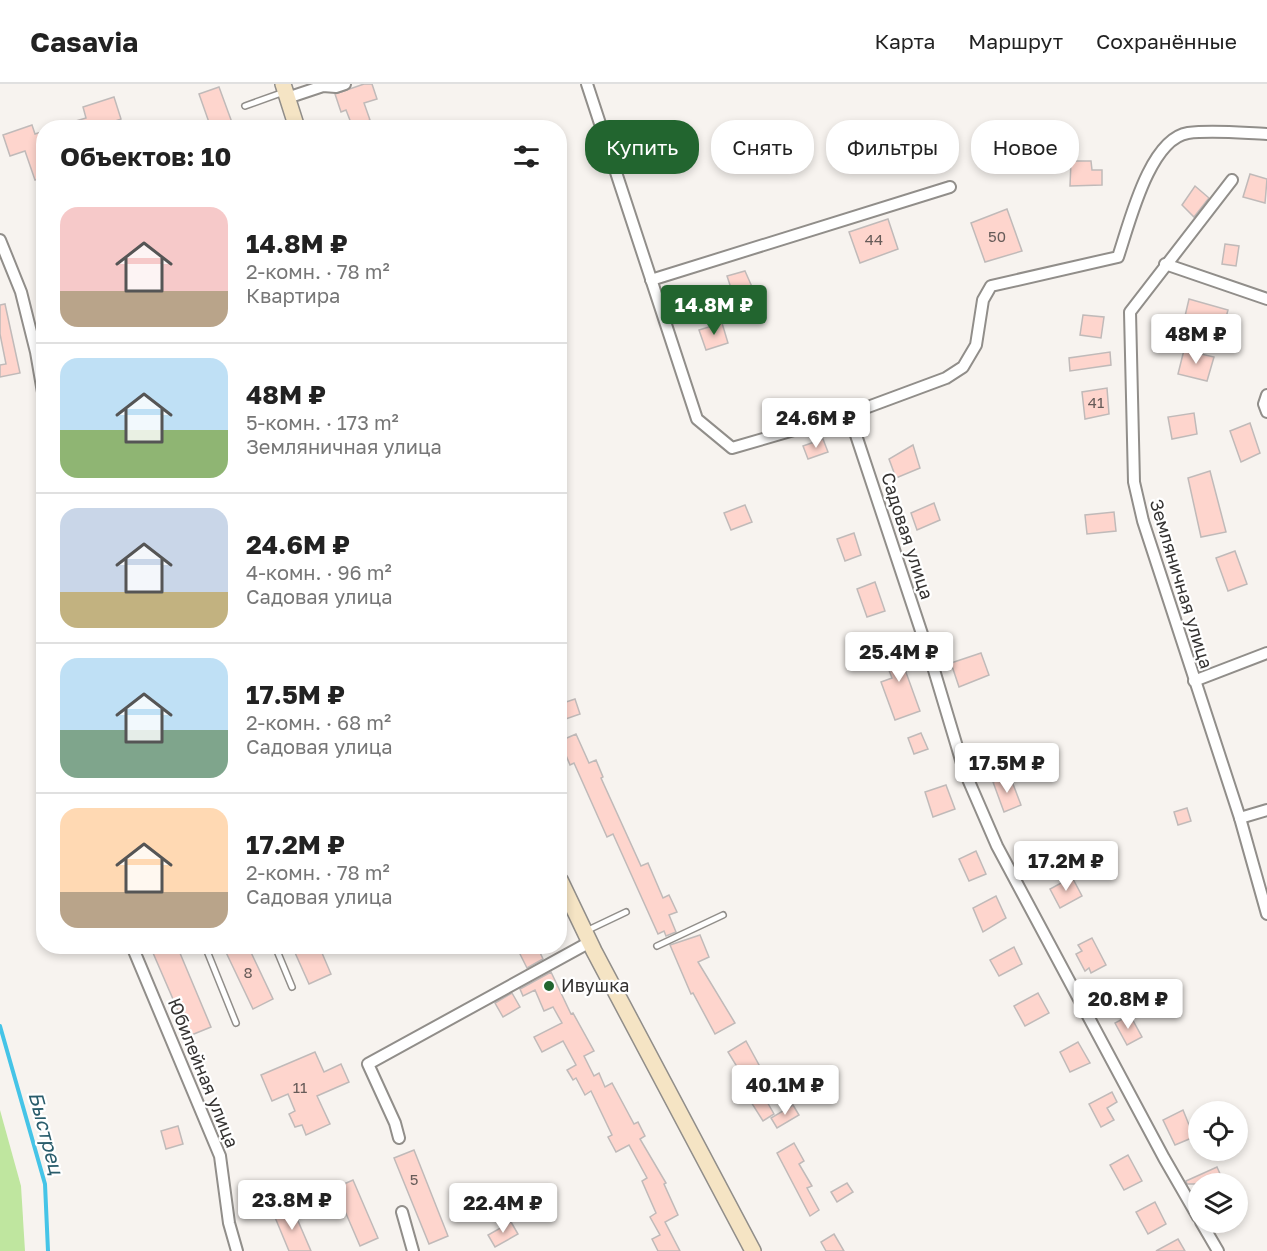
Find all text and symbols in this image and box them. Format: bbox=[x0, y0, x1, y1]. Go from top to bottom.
text: Casavia bbox=[30, 25, 138, 58]
text: Карта bbox=[874, 28, 935, 54]
text: Маршрут bbox=[968, 28, 1063, 54]
text: Сохранённые bbox=[1096, 28, 1237, 54]
chip: Купить bbox=[585, 120, 699, 174]
chip: Снять bbox=[711, 120, 814, 174]
chip: Фильтры bbox=[826, 120, 959, 174]
chip: Новое bbox=[971, 120, 1079, 174]
icon: filters bbox=[510, 140, 543, 173]
text: Объектов: 10 bbox=[60, 141, 231, 172]
house number: 50 bbox=[988, 227, 1006, 245]
text: 14.8M ₽ bbox=[246, 228, 348, 259]
house number: 44 bbox=[865, 230, 883, 248]
icon: home bbox=[108, 231, 180, 303]
text: 2-комн. · 78 m² bbox=[246, 259, 390, 283]
text: Квартира bbox=[246, 283, 340, 307]
pin: 14.8M ₽ bbox=[659, 285, 769, 336]
text: 14.8M ₽ bbox=[675, 292, 753, 316]
pin: 48M ₽ bbox=[1154, 314, 1238, 365]
text: 48M ₽ bbox=[1165, 321, 1227, 345]
text: 48M ₽ bbox=[246, 379, 326, 410]
icon: home bbox=[108, 382, 180, 454]
house number: 41 bbox=[1088, 393, 1104, 411]
pin: 24.6M ₽ bbox=[761, 398, 871, 449]
text: 24.6M ₽ bbox=[776, 405, 856, 429]
text: 5-комн. · 173 m² bbox=[246, 410, 399, 434]
text: Земляничная улица bbox=[246, 434, 442, 458]
street label: Садовая улица bbox=[877, 470, 939, 602]
street label: Земляничная улица bbox=[1146, 496, 1218, 671]
text: 24.6M ₽ bbox=[246, 529, 350, 560]
icon: home bbox=[108, 532, 180, 604]
text: 4-комн. · 96 m² bbox=[246, 560, 392, 584]
text: Садовая улица bbox=[246, 584, 393, 608]
pin: 25.4M ₽ bbox=[844, 632, 954, 683]
text: 25.4M ₽ bbox=[859, 639, 939, 663]
text: 17.5M ₽ bbox=[246, 679, 345, 710]
icon: home bbox=[108, 682, 180, 754]
text: 2-комн. · 68 m² bbox=[246, 710, 391, 734]
text: Садовая улица bbox=[246, 734, 393, 758]
pin: 17.5M ₽ bbox=[952, 743, 1062, 794]
text: 17.5M ₽ bbox=[969, 750, 1045, 774]
text: 17.2M ₽ bbox=[246, 829, 345, 860]
icon: home bbox=[108, 832, 180, 904]
pin: 17.2M ₽ bbox=[1011, 841, 1121, 892]
text: 17.2M ₽ bbox=[1028, 848, 1104, 872]
text: 2-комн. · 78 m² bbox=[246, 860, 390, 884]
text: Садовая улица bbox=[246, 884, 393, 908]
house number: 8 bbox=[243, 963, 253, 981]
place label: Ивушка bbox=[561, 974, 630, 996]
marker: Ивушка bbox=[542, 979, 556, 993]
pin: 20.8M ₽ bbox=[1073, 979, 1183, 1030]
text: 20.8M ₽ bbox=[1088, 986, 1168, 1010]
street label: Юбилейная улица bbox=[164, 995, 244, 1151]
pin: 40.1M ₽ bbox=[730, 1065, 840, 1116]
text: 40.1M ₽ bbox=[746, 1072, 824, 1096]
house number: 11 bbox=[293, 1078, 307, 1096]
water label: Быстрец bbox=[24, 1089, 70, 1177]
map controls bbox=[1188, 1101, 1248, 1233]
button: locate bbox=[1188, 1101, 1248, 1161]
house number: 5 bbox=[410, 1170, 418, 1188]
button: layers bbox=[1188, 1173, 1248, 1233]
pin: 23.8M ₽ bbox=[237, 1180, 347, 1231]
pin: 22.4M ₽ bbox=[448, 1183, 558, 1234]
text: 23.8M ₽ bbox=[252, 1187, 332, 1211]
text: 22.4M ₽ bbox=[463, 1190, 543, 1214]

